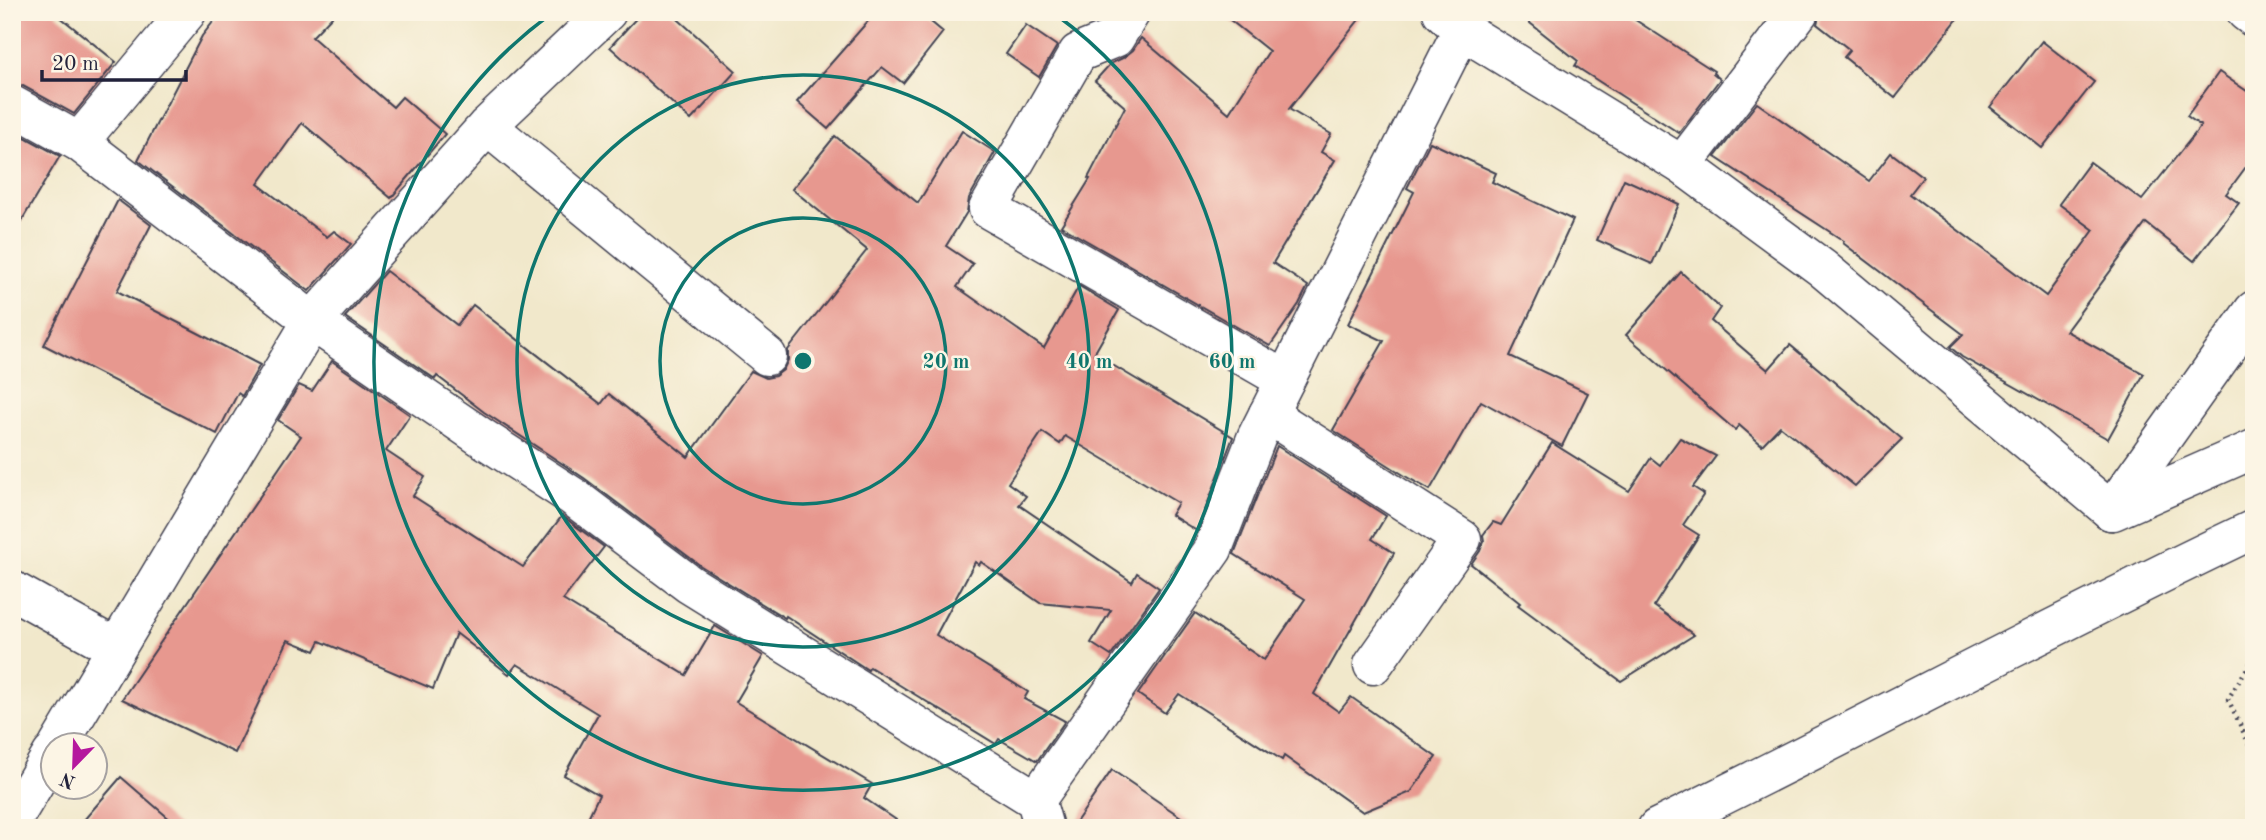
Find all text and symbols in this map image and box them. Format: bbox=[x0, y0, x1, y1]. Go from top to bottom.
scale bar bbox=[42, 38, 186, 82]
text: 20 m bbox=[52, 54, 99, 75]
centre of rings bbox=[791, 349, 815, 373]
text: 20 m bbox=[922, 352, 970, 373]
text: 40 m bbox=[1065, 352, 1113, 373]
text: 60 m bbox=[1208, 352, 1256, 373]
north arrow bbox=[38, 732, 108, 802]
text: N bbox=[58, 768, 79, 791]

